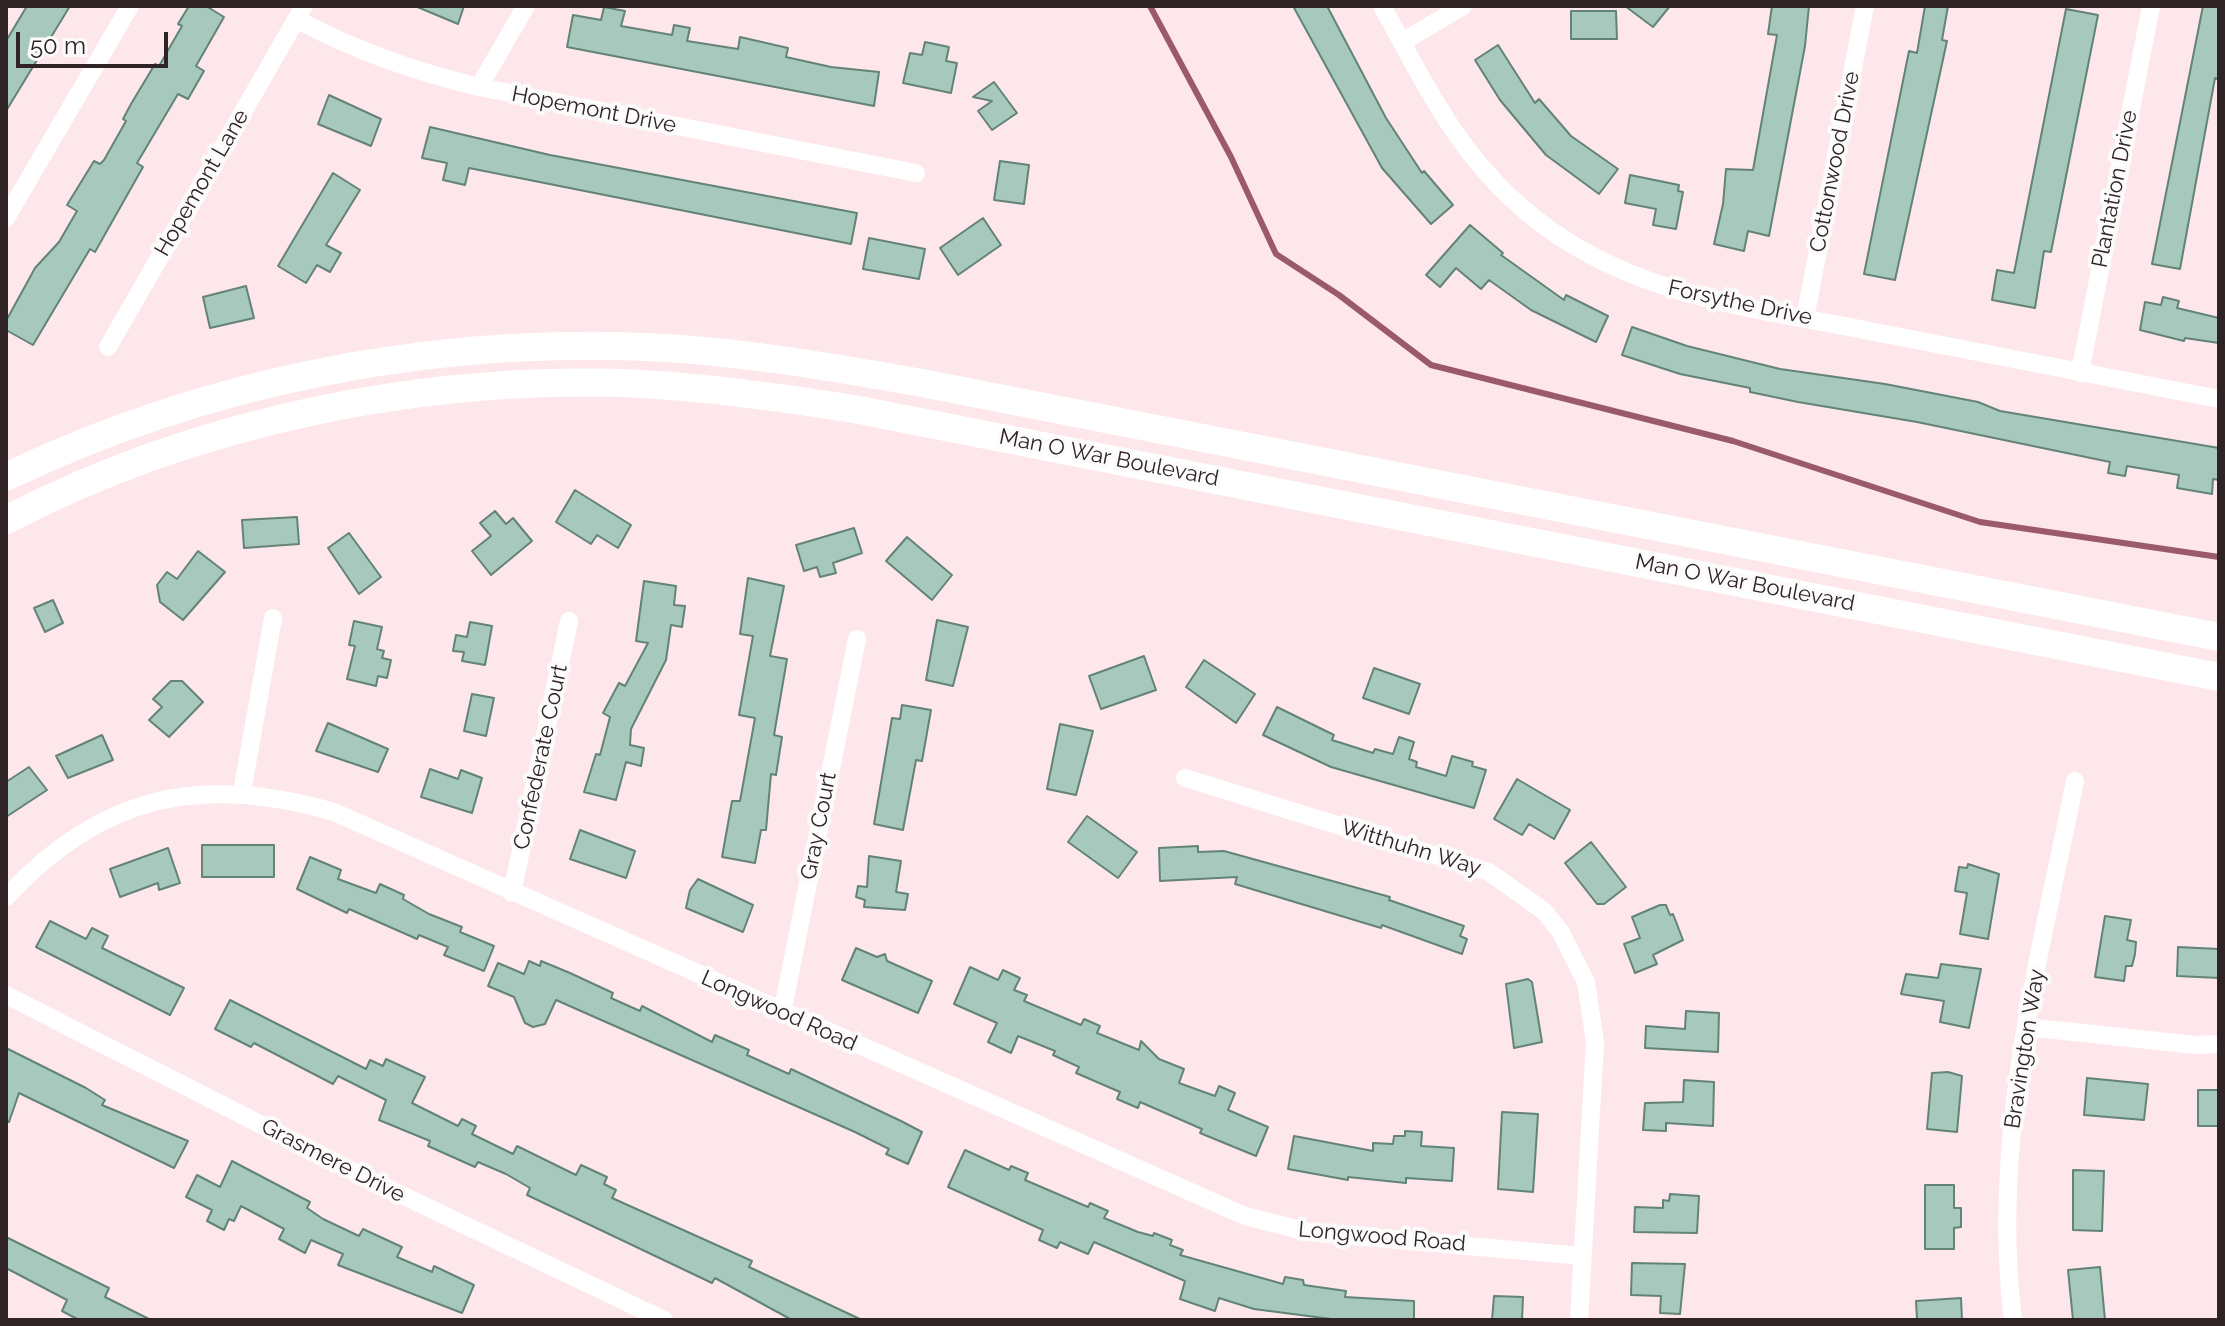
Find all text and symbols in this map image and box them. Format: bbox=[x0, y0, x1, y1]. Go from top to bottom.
scale bar bbox=[20, 16, 172, 66]
text: 50 m bbox=[30, 31, 86, 60]
street label: Cottonwood Drive bbox=[1805, 69, 1865, 255]
street label: Hopemont Drive bbox=[509, 81, 679, 139]
street label: Hopemont Lane bbox=[149, 105, 255, 261]
street label: Plantation Drive bbox=[2087, 108, 2143, 270]
street label: Forsythe Drive bbox=[1666, 275, 1814, 331]
street label: Man O War Boulevard bbox=[997, 424, 1221, 492]
street label: Man O War Boulevard bbox=[1633, 549, 1857, 617]
street label: Confederate Court bbox=[508, 662, 574, 852]
street label: Gray Court bbox=[796, 770, 842, 882]
street label: Witthuhn Way bbox=[1338, 814, 1484, 882]
street label: Longwood Road bbox=[697, 965, 861, 1057]
street label: Bravington Way bbox=[1999, 967, 2051, 1131]
street label: Grasmere Drive bbox=[257, 1113, 409, 1209]
street label: Longwood Road bbox=[1297, 1217, 1467, 1257]

